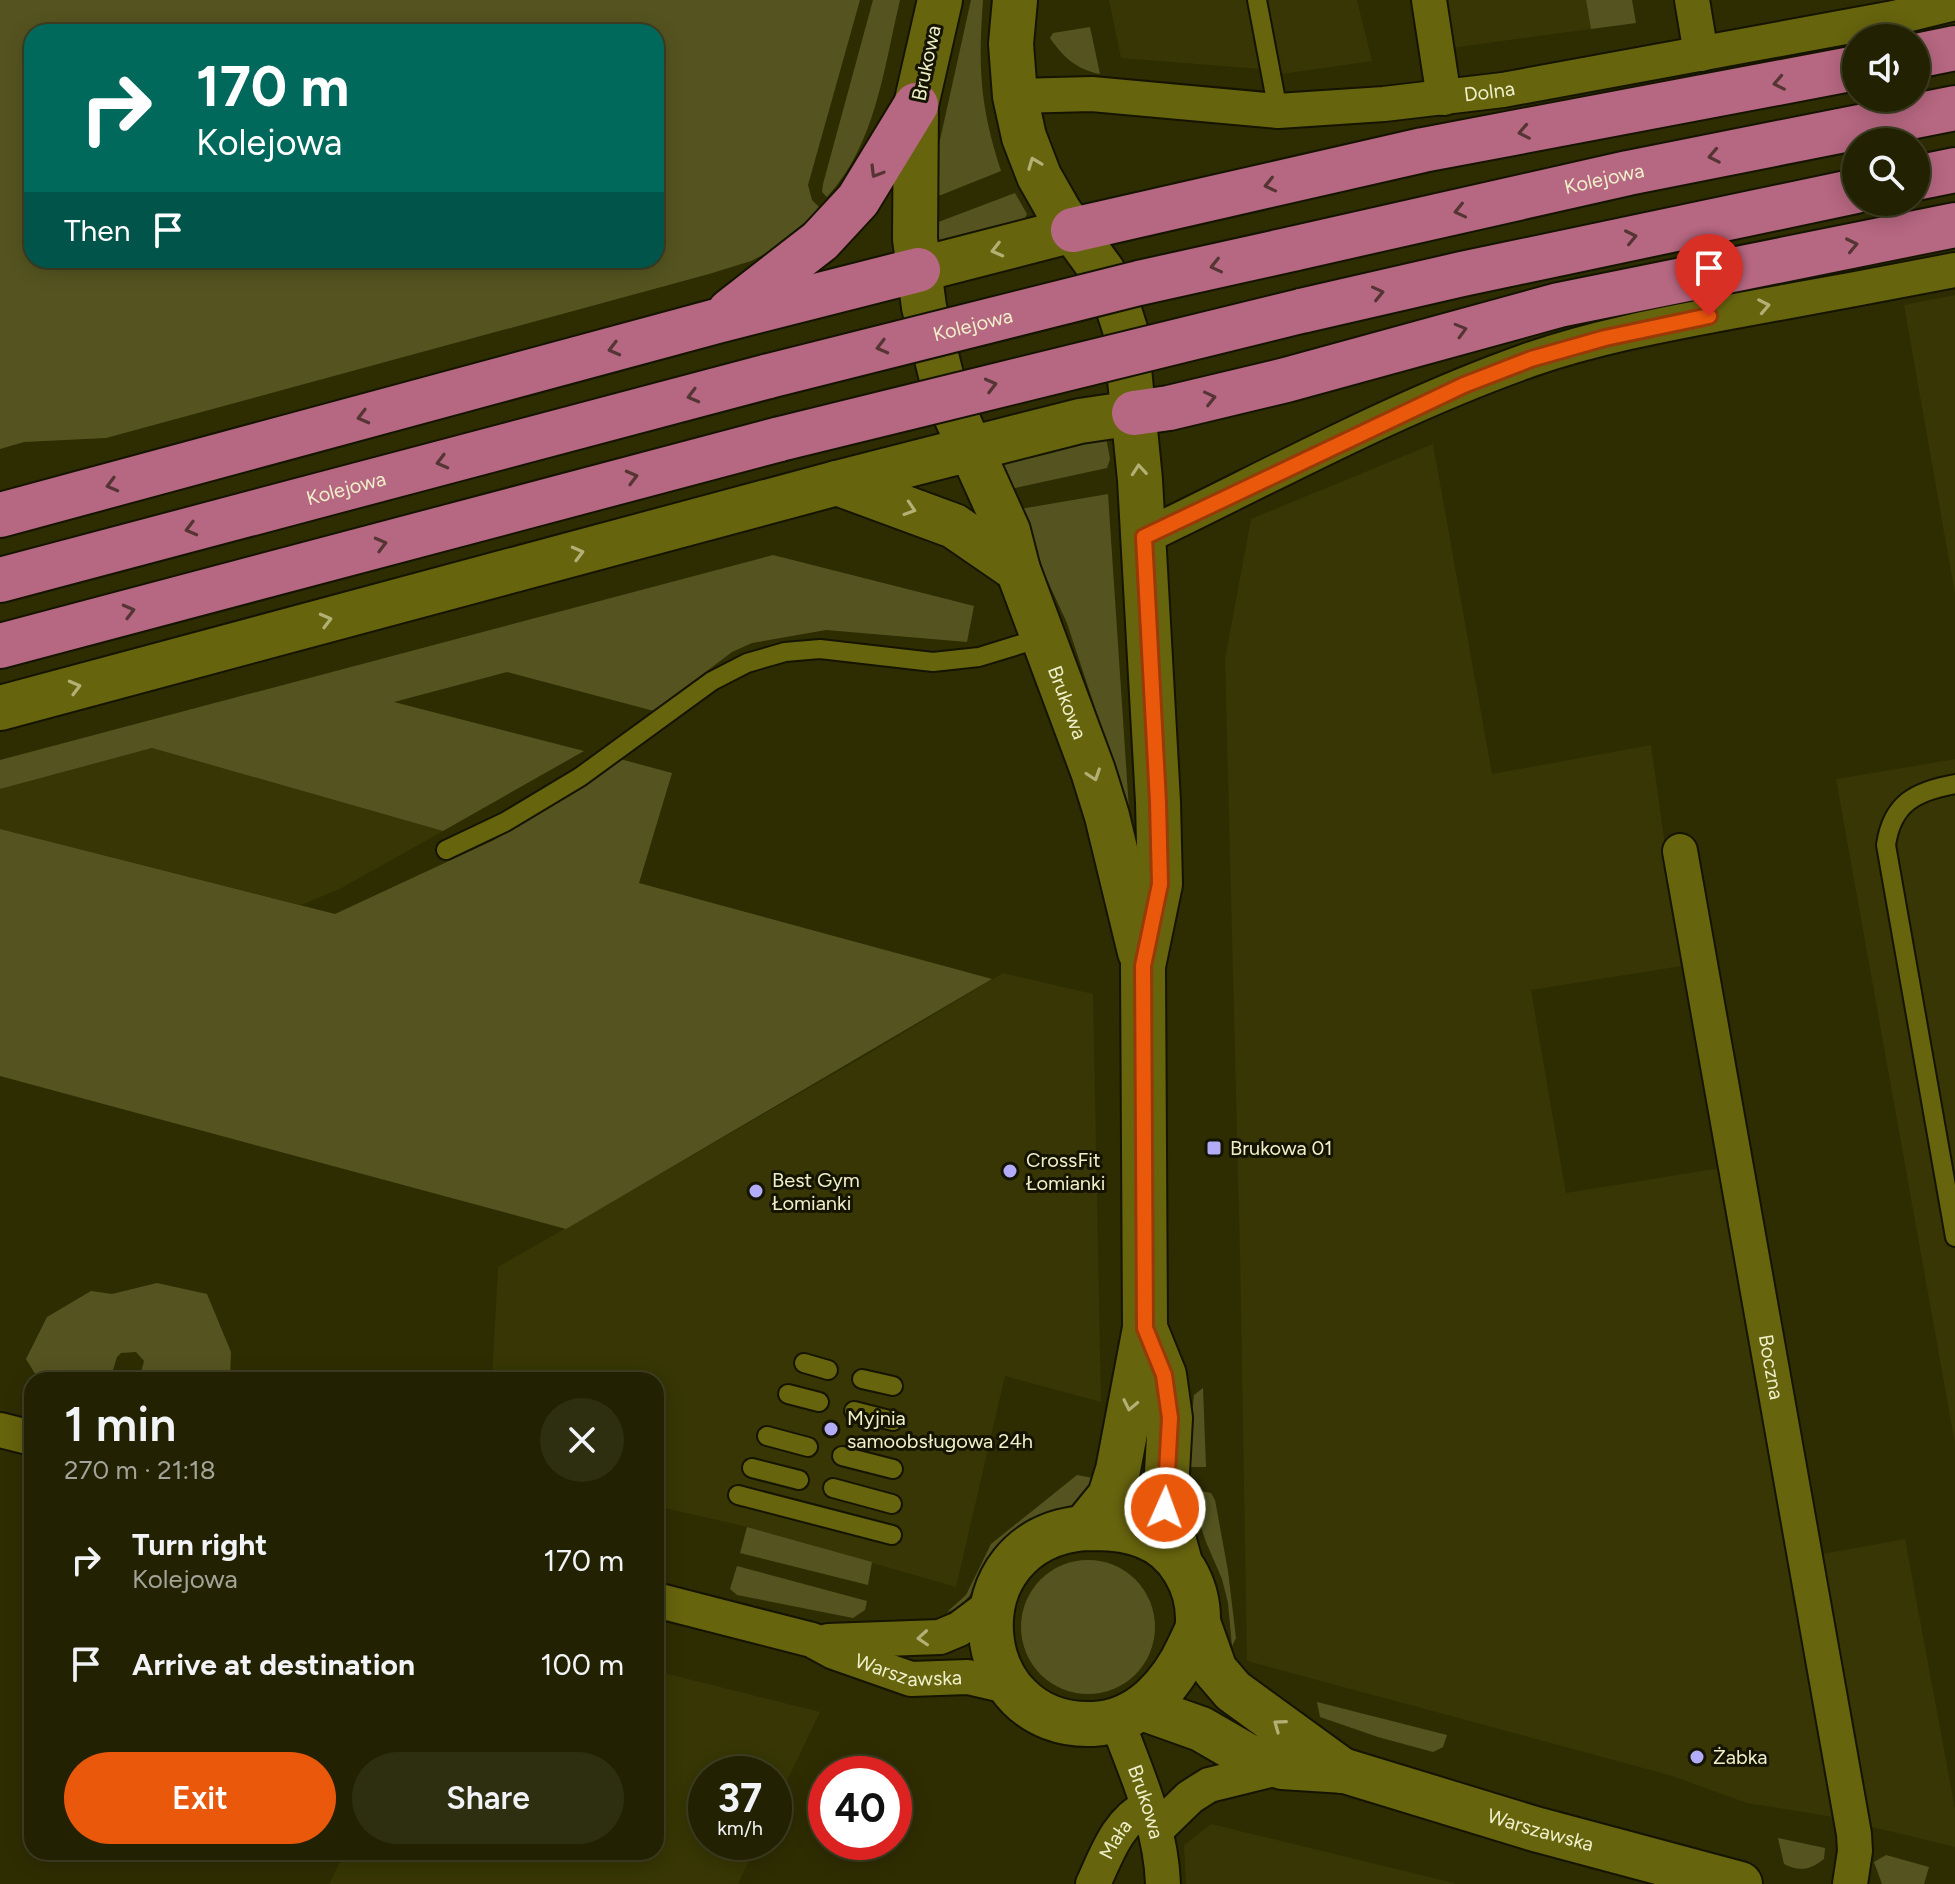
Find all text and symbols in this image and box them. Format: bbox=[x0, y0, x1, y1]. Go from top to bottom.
street label: Brukowa bbox=[906, 23, 946, 103]
map controls bbox=[1842, 24, 1930, 216]
button: sound bbox=[1842, 24, 1930, 112]
text: 170 m bbox=[196, 53, 349, 120]
icon: right bbox=[64, 56, 168, 160]
one-way arrow bbox=[1773, 73, 1786, 90]
street label: Dolna bbox=[1462, 76, 1517, 107]
text: Kolejowa bbox=[196, 121, 342, 164]
one-way arrow bbox=[1517, 122, 1531, 139]
button: search bbox=[1842, 128, 1930, 216]
one-way arrow bbox=[1707, 146, 1720, 163]
one-way arrow bbox=[1027, 157, 1044, 171]
street label: Kolejowa bbox=[1562, 158, 1646, 199]
one-way arrow bbox=[870, 163, 886, 178]
one-way arrow bbox=[1263, 175, 1277, 192]
one-way arrow bbox=[1453, 202, 1467, 219]
icon: arrive bbox=[146, 208, 190, 252]
text: Then bbox=[64, 212, 130, 249]
one-way arrow bbox=[1625, 230, 1638, 247]
pin bbox=[1675, 234, 1743, 316]
one-way arrow bbox=[1844, 237, 1858, 254]
one-way arrow bbox=[991, 240, 1005, 257]
icon: arrive bbox=[1687, 246, 1731, 290]
one-way arrow bbox=[1210, 257, 1223, 274]
one-way arrow bbox=[1370, 285, 1384, 302]
one-way arrow bbox=[1757, 298, 1771, 315]
street label: Kolejowa bbox=[930, 303, 1015, 346]
one-way arrow bbox=[1454, 323, 1467, 339]
one-way arrow bbox=[875, 337, 889, 354]
one-way arrow bbox=[608, 340, 622, 356]
one-way arrow bbox=[984, 377, 998, 394]
one-way arrow bbox=[687, 387, 701, 404]
one-way arrow bbox=[1203, 390, 1216, 407]
one-way arrow bbox=[357, 408, 371, 424]
one-way arrow bbox=[435, 453, 449, 470]
one-way arrow bbox=[1131, 463, 1148, 476]
street label: Kolejowa bbox=[304, 466, 388, 510]
one-way arrow bbox=[624, 470, 638, 486]
one-way arrow bbox=[106, 475, 120, 492]
one-way arrow bbox=[903, 499, 917, 515]
one-way arrow bbox=[184, 520, 198, 537]
one-way arrow bbox=[373, 537, 387, 554]
one-way arrow bbox=[570, 546, 584, 562]
one-way arrow bbox=[122, 604, 136, 621]
one-way arrow bbox=[319, 612, 333, 629]
street label: Brukowa bbox=[1043, 662, 1092, 743]
one-way arrow bbox=[68, 680, 82, 697]
one-way arrow bbox=[1084, 767, 1100, 781]
place label: Brukowa 01 bbox=[1230, 1136, 1333, 1160]
marker: Brukowa 01 bbox=[1205, 1139, 1223, 1157]
place label: CrossFit Łomianki bbox=[1026, 1148, 1105, 1195]
marker: CrossFit Łomianki bbox=[1001, 1162, 1019, 1180]
place label: Best Gym Łomianki bbox=[772, 1168, 860, 1215]
marker: Best Gym Łomianki bbox=[747, 1182, 765, 1200]
street label: Boczna bbox=[1754, 1332, 1789, 1402]
text: 1 min bbox=[64, 1395, 176, 1453]
button: close bbox=[540, 1398, 624, 1482]
one-way arrow bbox=[1122, 1398, 1139, 1411]
place label: Myjnia samoobsługowa 24h bbox=[847, 1406, 1033, 1453]
marker: Myjnia samoobsługowa 24h bbox=[822, 1420, 840, 1438]
text: 270 m · 21:18 bbox=[64, 1454, 216, 1486]
position arrow bbox=[1123, 1466, 1207, 1550]
text: Turn right bbox=[132, 1526, 267, 1563]
icon: right bbox=[64, 1538, 108, 1582]
text: 170 m bbox=[543, 1542, 624, 1579]
text: Kolejowa bbox=[132, 1563, 238, 1595]
one-way arrow bbox=[916, 1629, 929, 1646]
icon: arrive bbox=[64, 1642, 108, 1686]
text: Arrive at destination bbox=[132, 1646, 415, 1683]
text: 100 m bbox=[540, 1646, 624, 1683]
street label: Warszawska bbox=[852, 1648, 962, 1691]
one-way arrow bbox=[1274, 1720, 1288, 1735]
place label: Żabka bbox=[1713, 1745, 1767, 1769]
marker: Żabka bbox=[1688, 1748, 1706, 1766]
button: Exit bbox=[64, 1752, 336, 1844]
button: Share bbox=[352, 1752, 624, 1844]
speed limit sign: 40 bbox=[808, 1756, 912, 1860]
street label: Brukowa bbox=[1123, 1761, 1169, 1841]
text: 37 bbox=[718, 1774, 762, 1822]
street label: Warszawska bbox=[1485, 1803, 1596, 1856]
street label: Mała bbox=[1094, 1814, 1137, 1863]
text: km/h bbox=[717, 1816, 763, 1840]

